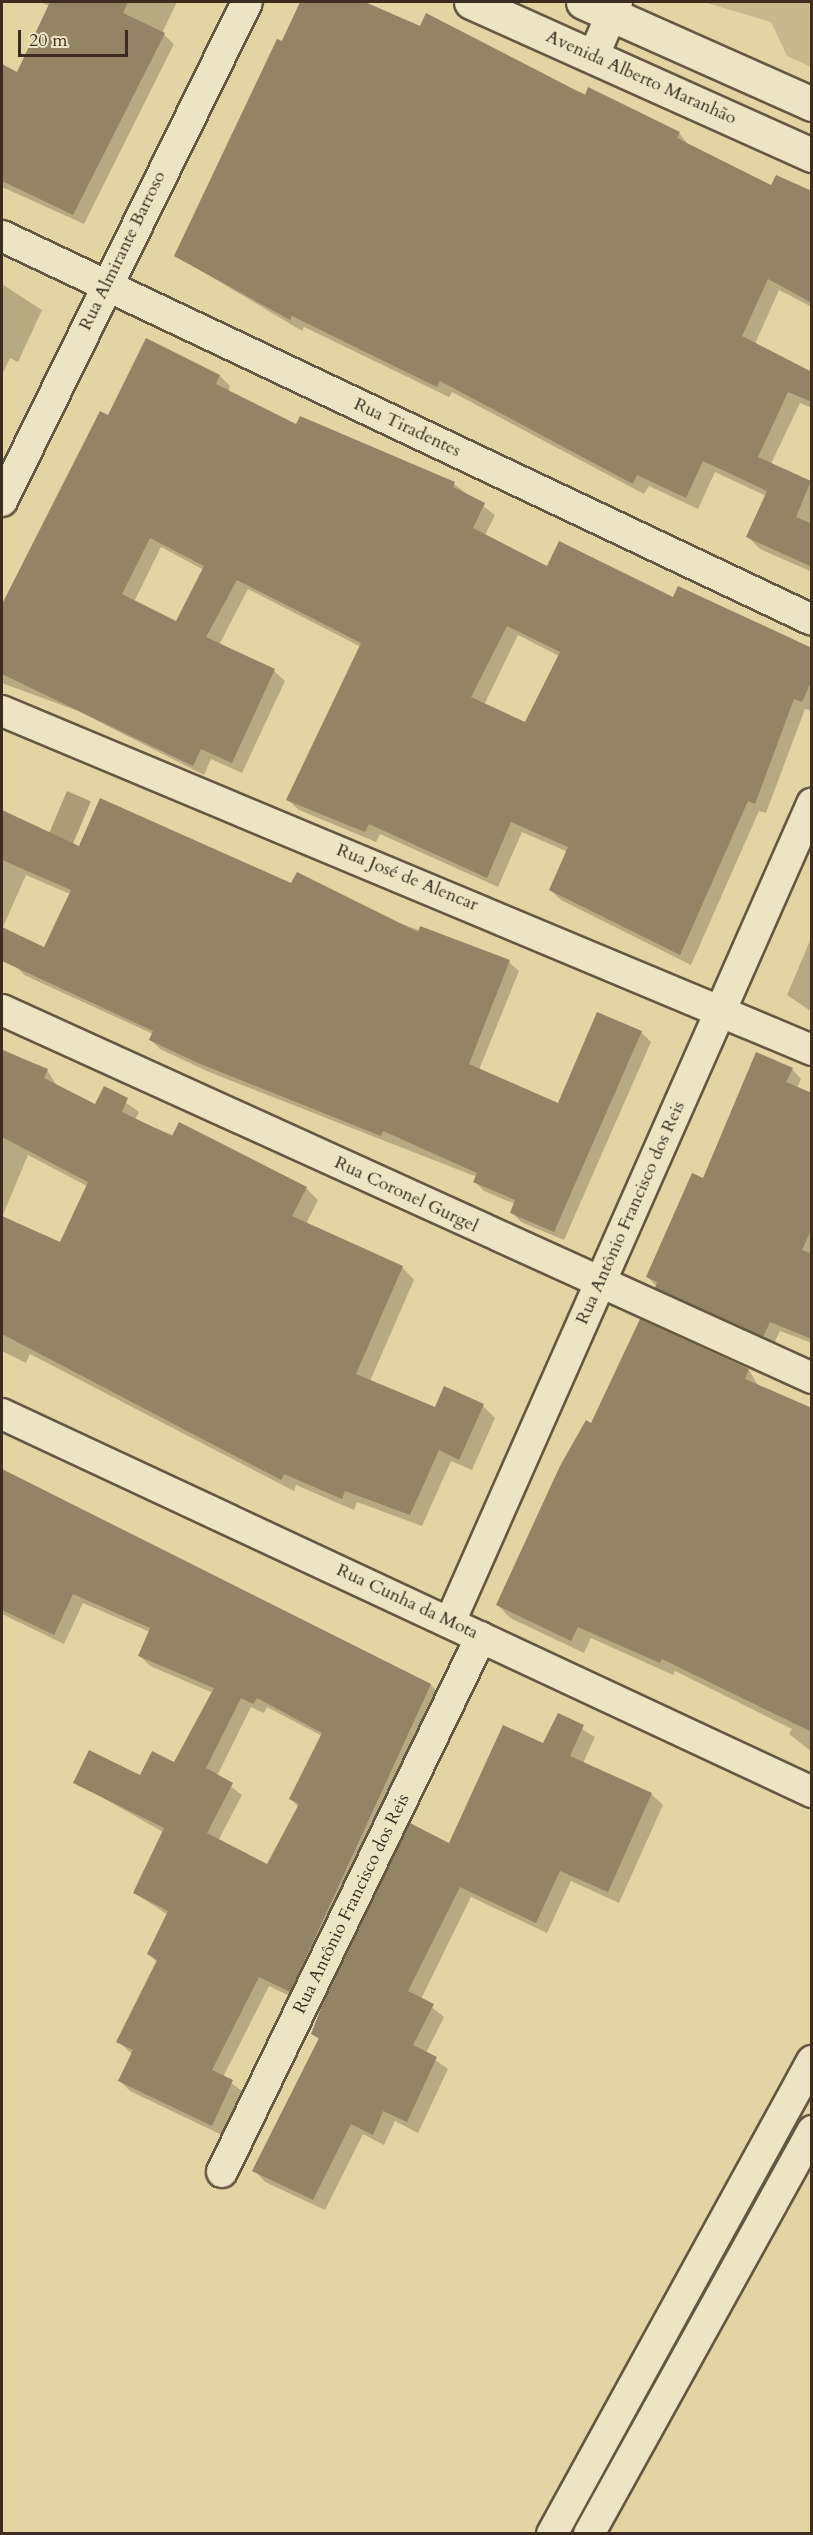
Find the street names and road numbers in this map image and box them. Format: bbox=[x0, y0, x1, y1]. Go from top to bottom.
street label: Avenida Alberto Maranhão bbox=[542, 26, 740, 130]
street label: Rua Almirante Barroso bbox=[75, 168, 171, 334]
street label: Rua Tiradentes bbox=[350, 394, 464, 462]
street label: Rua José de Alencar bbox=[333, 840, 481, 916]
street label: Rua Antônio Francisco dos Reis bbox=[572, 1098, 690, 1328]
street label: Rua Coronel Gurgel bbox=[331, 1152, 481, 1238]
street label: Rua Cunha da Mota bbox=[333, 1560, 481, 1644]
street label: Rua Antônio Francisco dos Reis bbox=[289, 1790, 415, 2018]

